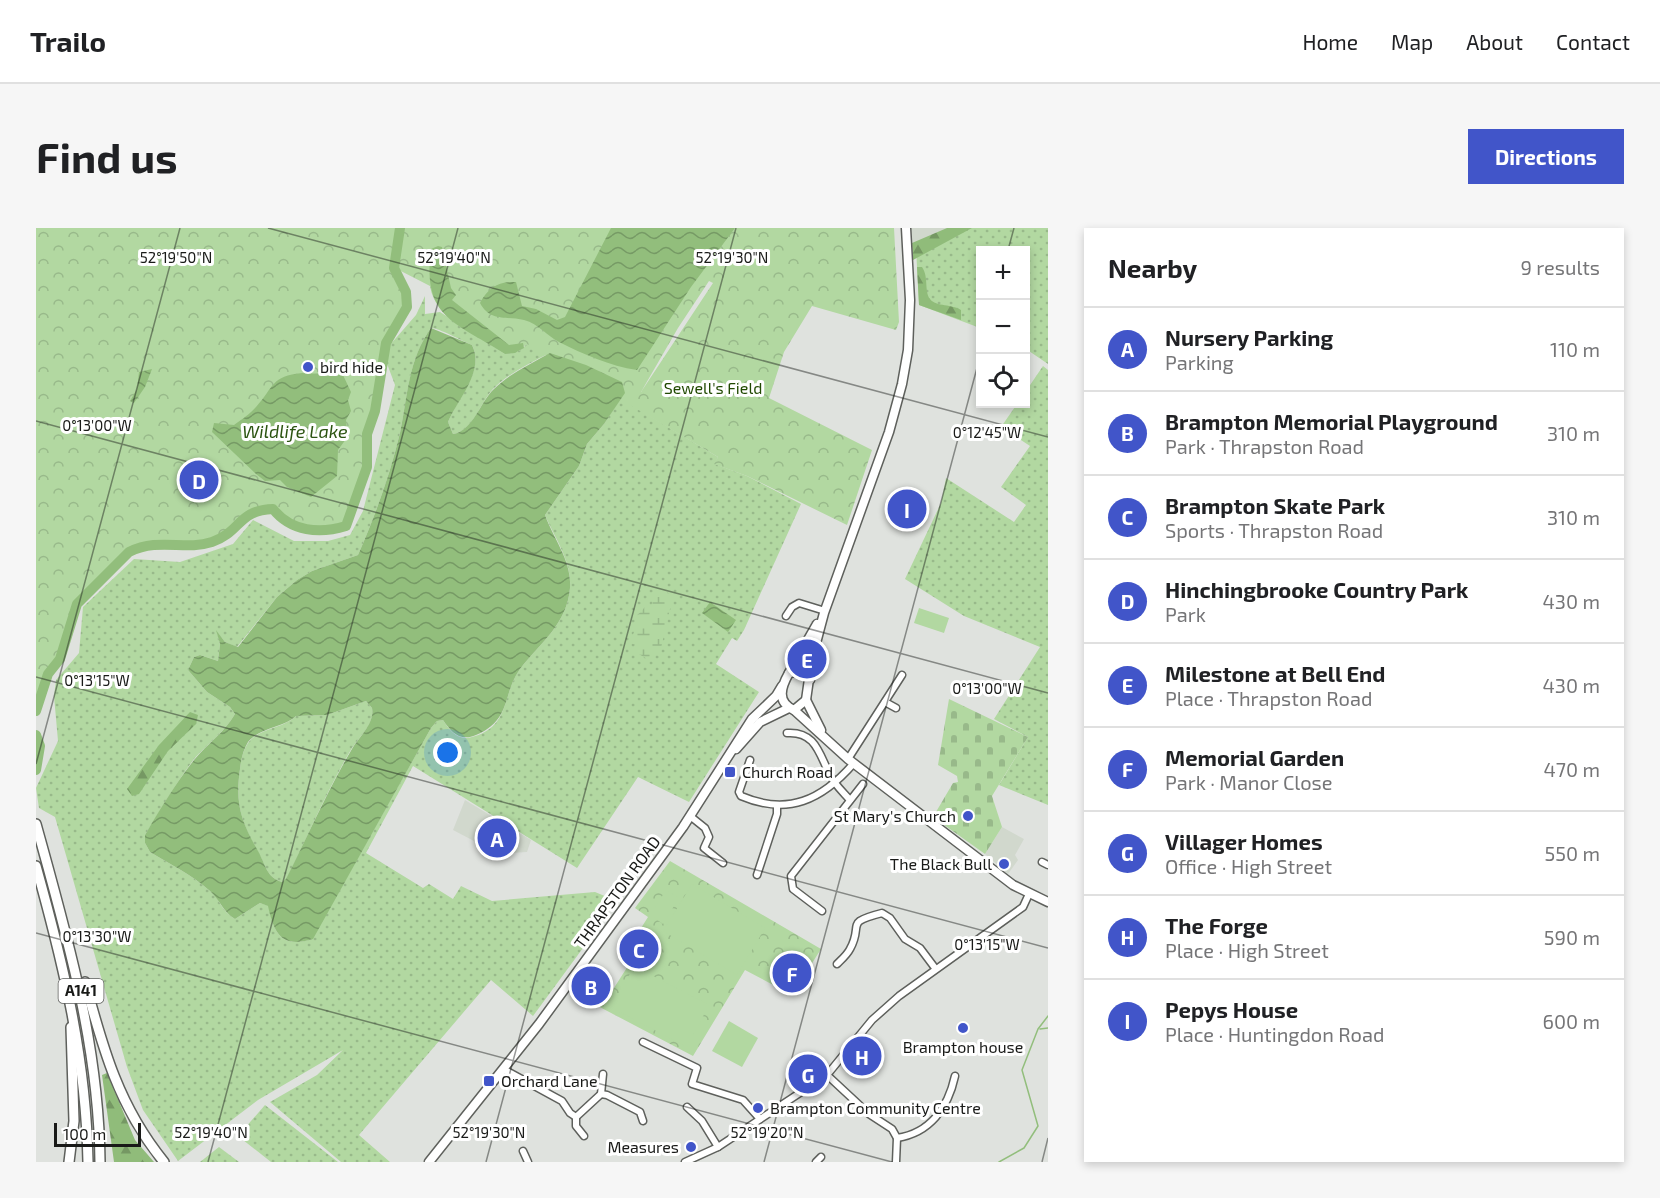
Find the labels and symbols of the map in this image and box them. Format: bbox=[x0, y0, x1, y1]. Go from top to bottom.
text: 52°19'50"N bbox=[140, 248, 212, 266]
text: 52°19'40"N bbox=[417, 248, 491, 266]
text: 52°19'30"N bbox=[696, 248, 768, 266]
place label: bird hide bbox=[320, 357, 383, 376]
marker: bird hide bbox=[301, 360, 315, 374]
park label: Sewell's Field bbox=[664, 378, 762, 397]
text: 0°13'00"W bbox=[62, 416, 132, 434]
water label: Wildlife Lake bbox=[242, 420, 348, 442]
text: 0°12'45"W bbox=[953, 423, 1021, 441]
pin: D bbox=[180, 458, 218, 502]
pin: I bbox=[888, 486, 926, 532]
pin: E bbox=[788, 636, 826, 682]
text: 0°13'15"W bbox=[64, 671, 130, 689]
text: 0°13'00"W bbox=[952, 679, 1022, 697]
your location bbox=[433, 738, 462, 767]
place label: Church Road bbox=[742, 762, 833, 781]
marker: Church Road bbox=[723, 765, 737, 779]
place label: St Mary's Church bbox=[834, 806, 956, 825]
marker: St Mary's Church bbox=[961, 809, 975, 823]
pin: A bbox=[478, 816, 516, 860]
street label: THRAPSTON ROAD bbox=[570, 832, 664, 951]
place label: The Black Bull bbox=[890, 854, 992, 873]
marker: The Black Bull bbox=[997, 857, 1011, 871]
pin: C bbox=[620, 926, 658, 972]
text: 0°13'30"W bbox=[63, 927, 131, 945]
text: 0°13'15"W bbox=[954, 935, 1020, 953]
pin: F bbox=[772, 950, 812, 996]
pin: B bbox=[572, 964, 610, 1008]
road number: A141 bbox=[58, 979, 104, 1003]
marker: Brampton house bbox=[956, 1021, 970, 1035]
pin: H bbox=[842, 1034, 882, 1078]
place label: Brampton house bbox=[903, 1037, 1023, 1056]
pin: G bbox=[788, 1052, 828, 1096]
place label: Orchard Lane bbox=[501, 1071, 598, 1090]
marker: Orchard Lane bbox=[482, 1074, 496, 1088]
place label: Brampton Community Centre bbox=[770, 1098, 981, 1117]
marker: Brampton Community Centre bbox=[751, 1101, 765, 1115]
scale bar bbox=[54, 1120, 141, 1148]
text: 52°19'40"N bbox=[174, 1123, 248, 1141]
text: 52°19'30"N bbox=[453, 1123, 525, 1141]
text: 52°19'20"N bbox=[731, 1123, 803, 1141]
place label: Measures bbox=[607, 1137, 679, 1156]
marker: Measures bbox=[684, 1140, 698, 1154]

